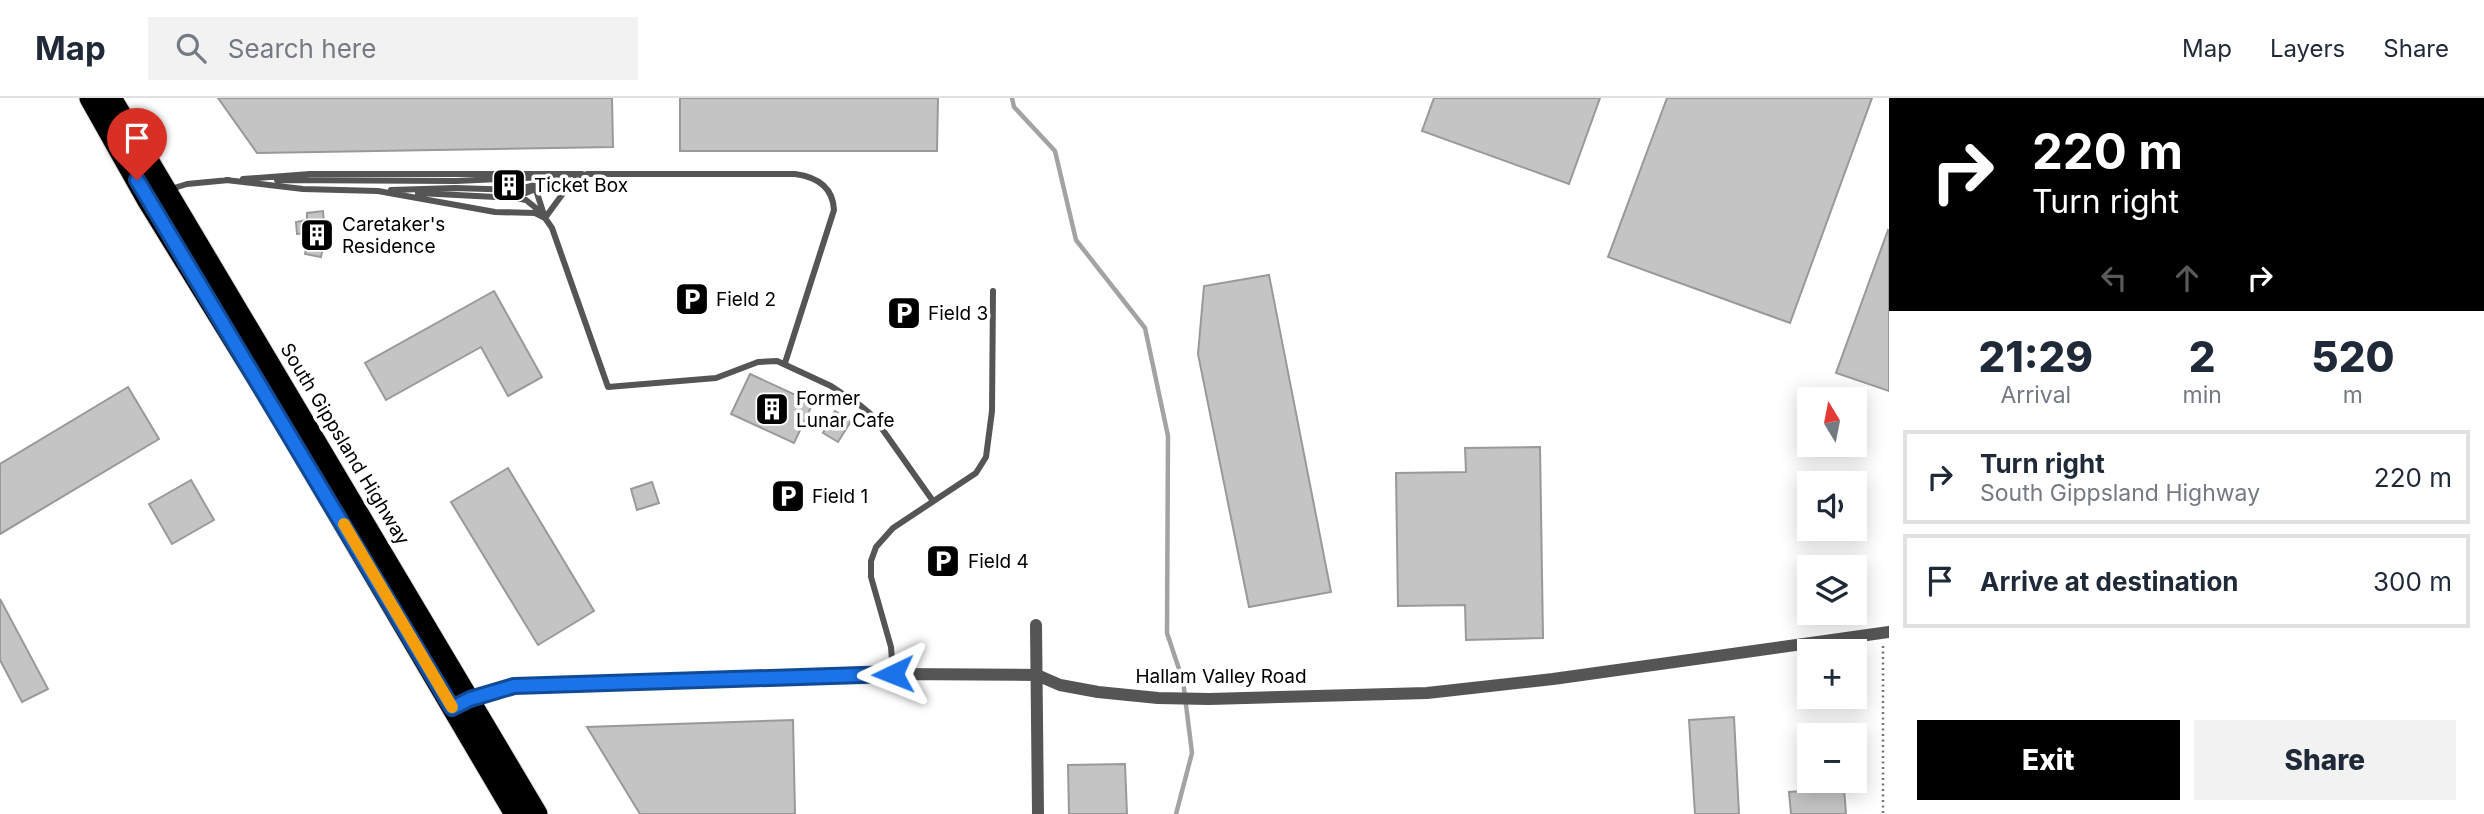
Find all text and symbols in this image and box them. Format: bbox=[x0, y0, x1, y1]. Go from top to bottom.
search box bbox=[148, 17, 638, 80]
text: Map bbox=[35, 28, 106, 68]
icon: search bbox=[172, 29, 210, 67]
text: Search here bbox=[228, 33, 376, 64]
text: Map bbox=[2182, 34, 2232, 63]
text: Layers bbox=[2270, 34, 2345, 63]
text: Share bbox=[2383, 34, 2449, 63]
pin bbox=[107, 108, 167, 180]
icon: arrive bbox=[118, 119, 156, 157]
text: 220 m bbox=[2032, 122, 2183, 181]
icon: right bbox=[1917, 126, 2008, 217]
building icon: Ticket Box bbox=[490, 166, 528, 204]
place label: Ticket Box bbox=[534, 174, 628, 197]
text: Turn right bbox=[2032, 182, 2179, 221]
place label: Caretaker's Residence bbox=[342, 213, 445, 258]
building icon: Caretaker's Residence bbox=[298, 216, 336, 254]
icon: left bbox=[2095, 259, 2133, 297]
icon: ahead bbox=[2168, 259, 2206, 297]
icon: right bbox=[2241, 259, 2279, 297]
parking icon: Field 2 bbox=[673, 280, 711, 318]
place label: Field 2 bbox=[716, 288, 776, 311]
parking icon: Field 3 bbox=[885, 294, 923, 332]
place label: Field 3 bbox=[928, 302, 988, 325]
text: 21:29 bbox=[1978, 331, 2093, 382]
text: 2 bbox=[2189, 331, 2216, 382]
text: 520 bbox=[2311, 331, 2395, 382]
street label: South Gippsland Highway bbox=[276, 339, 415, 549]
text: Arrival bbox=[2000, 381, 2071, 409]
text: min bbox=[2183, 381, 2222, 409]
text: m bbox=[2343, 381, 2363, 409]
place label: Former Lunar Cafe bbox=[796, 387, 894, 432]
north arrow bbox=[1797, 387, 1867, 457]
map controls bbox=[1797, 387, 1867, 793]
building icon: Former Lunar Cafe bbox=[753, 390, 791, 428]
text: Turn right bbox=[1980, 448, 2105, 479]
icon: right bbox=[1921, 458, 1959, 496]
text: 220 m bbox=[2374, 462, 2452, 493]
button: sound bbox=[1797, 471, 1867, 541]
parking icon: Field 1 bbox=[769, 477, 807, 515]
text: South Gippsland Highway bbox=[1980, 479, 2260, 507]
place label: Field 1 bbox=[812, 485, 868, 508]
parking icon: Field 4 bbox=[924, 542, 962, 580]
place label: Field 4 bbox=[968, 550, 1029, 573]
button: layers bbox=[1797, 555, 1867, 625]
icon: arrive bbox=[1921, 562, 1959, 600]
text: Arrive at destination bbox=[1980, 566, 2239, 597]
text: 300 m bbox=[2373, 566, 2452, 597]
position arrow bbox=[856, 637, 930, 711]
button: + bbox=[1797, 639, 1867, 709]
street label: Hallam Valley Road bbox=[1135, 665, 1307, 688]
button: Exit bbox=[1917, 720, 2180, 800]
button: Share bbox=[2194, 720, 2456, 800]
button: − bbox=[1797, 723, 1867, 793]

